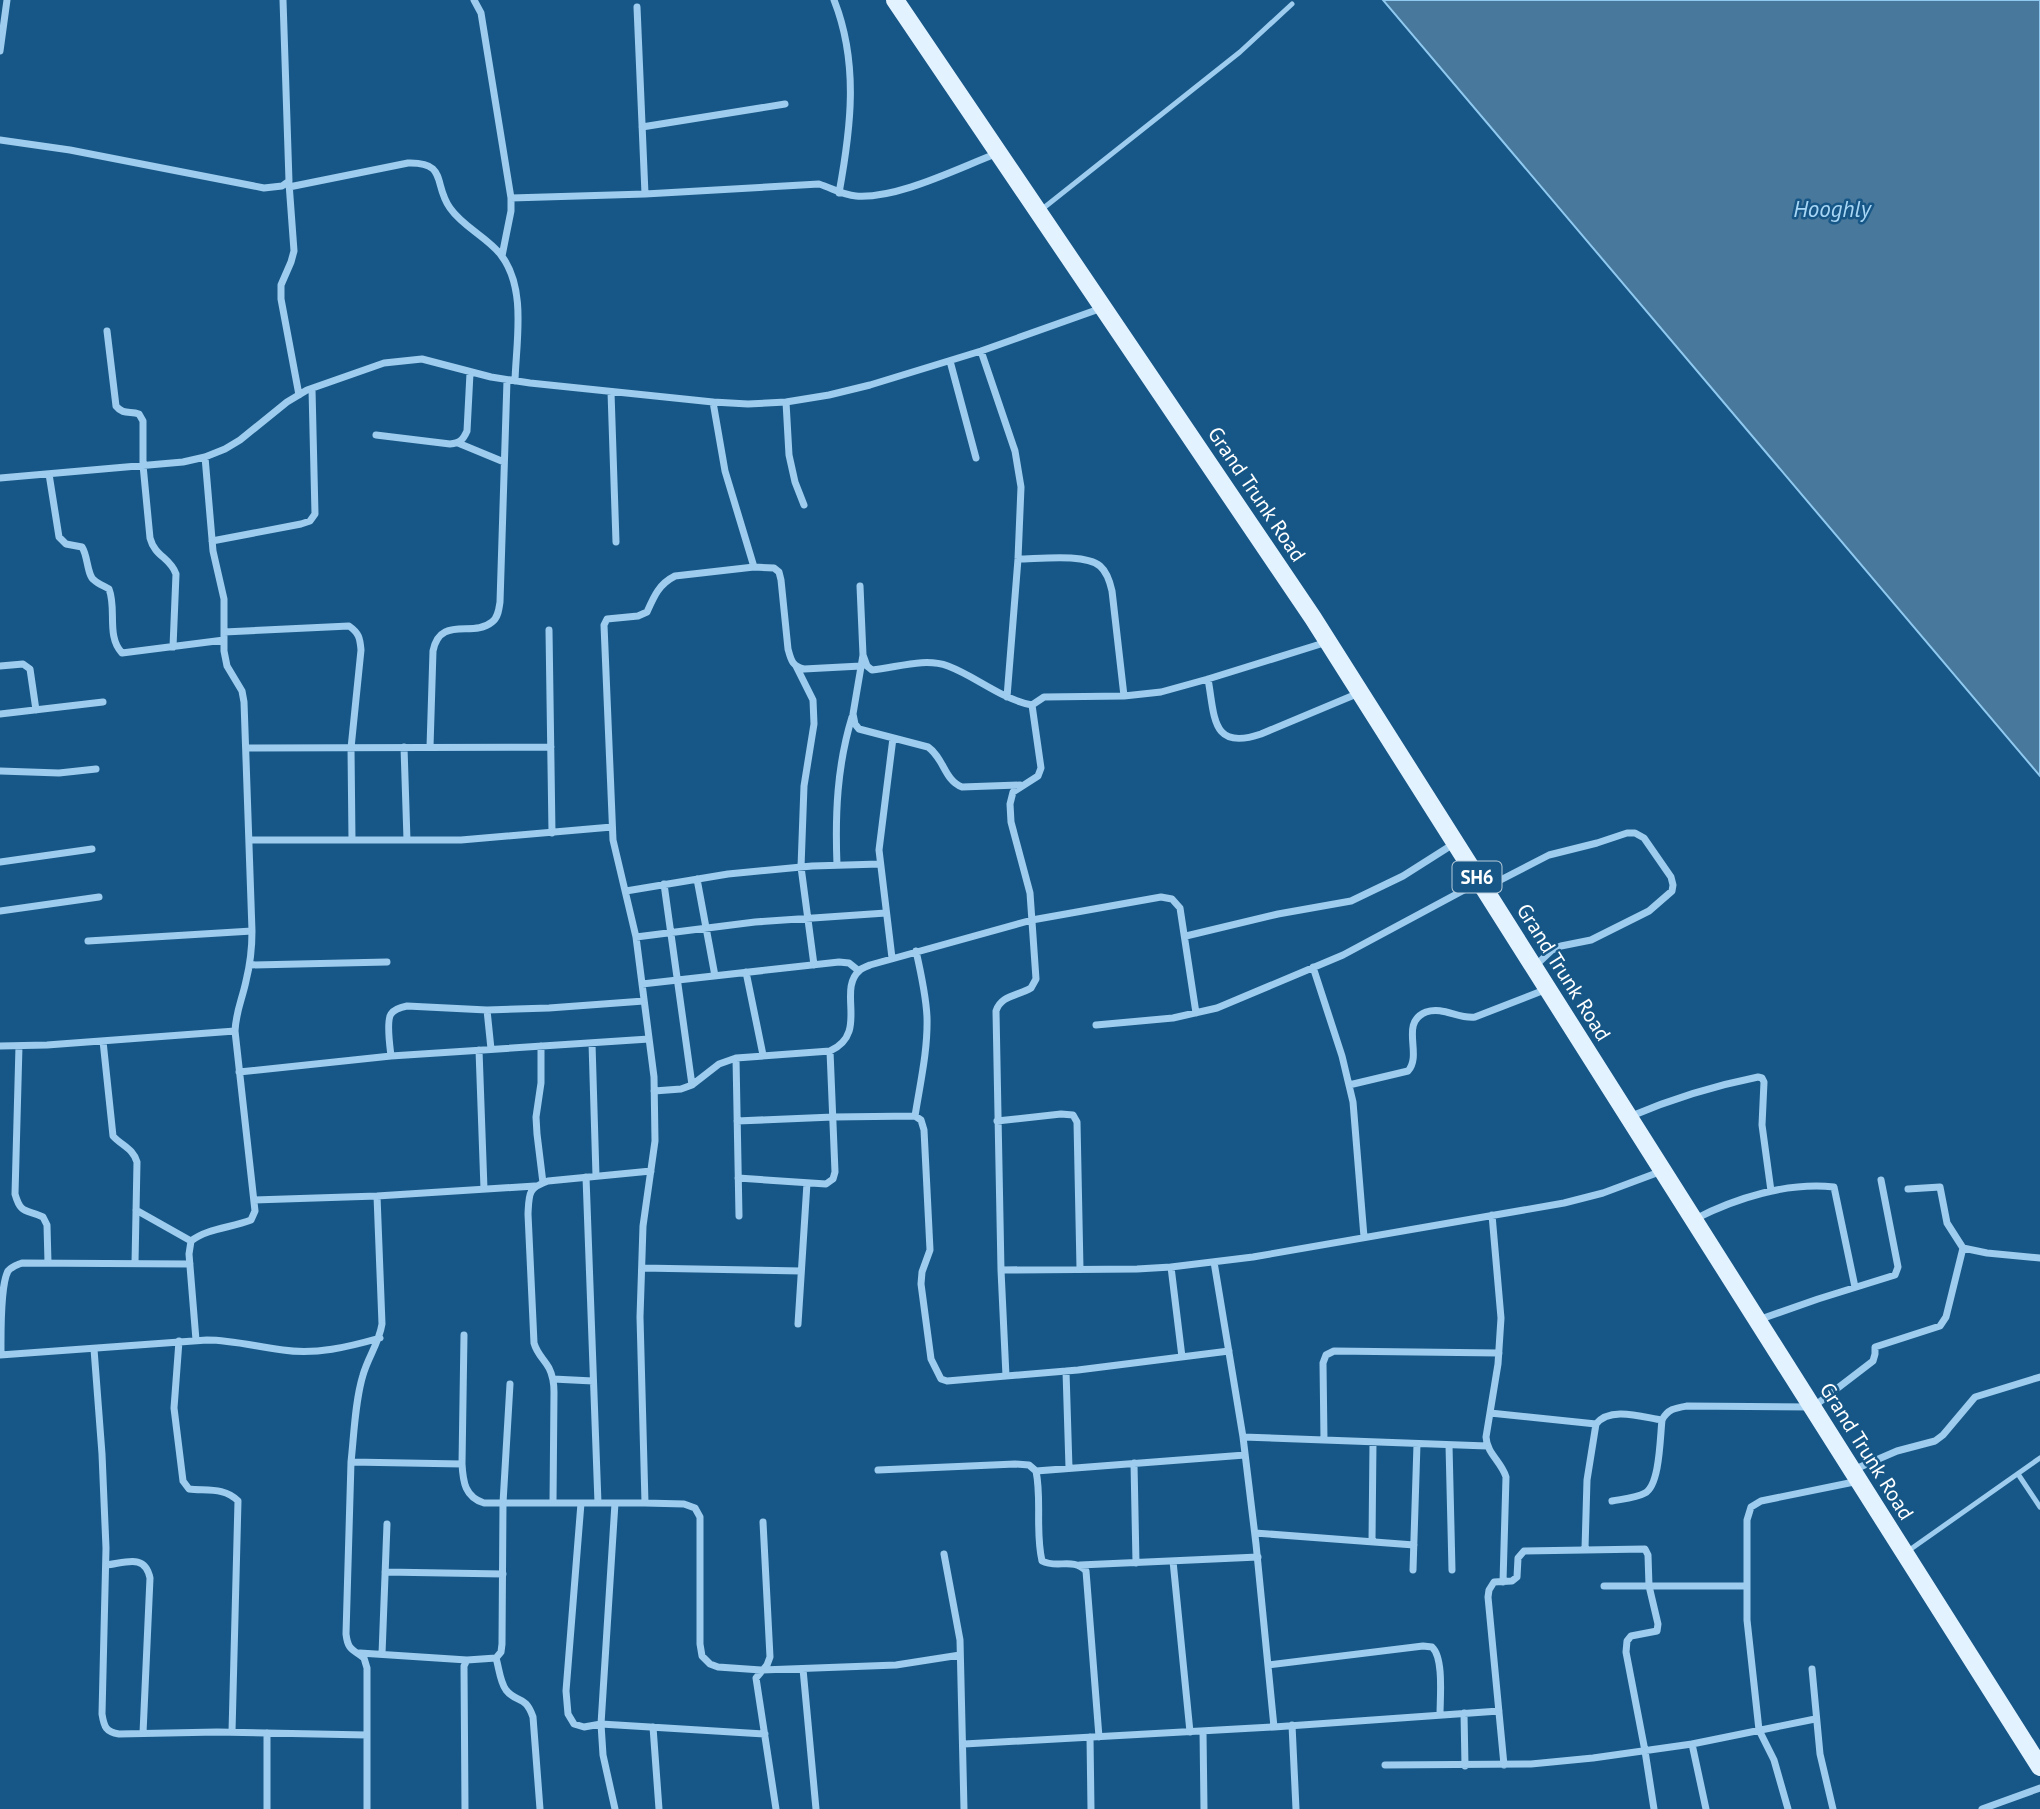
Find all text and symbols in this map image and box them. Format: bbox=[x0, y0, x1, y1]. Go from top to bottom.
water label: Hooghly bbox=[1793, 194, 1873, 223]
street label: Grand Trunk Road bbox=[1202, 421, 1312, 567]
road number: SH6 bbox=[1452, 862, 1502, 892]
street label: Grand Trunk Road bbox=[1511, 898, 1617, 1046]
street label: Grand Trunk Road bbox=[1814, 1377, 1920, 1525]

